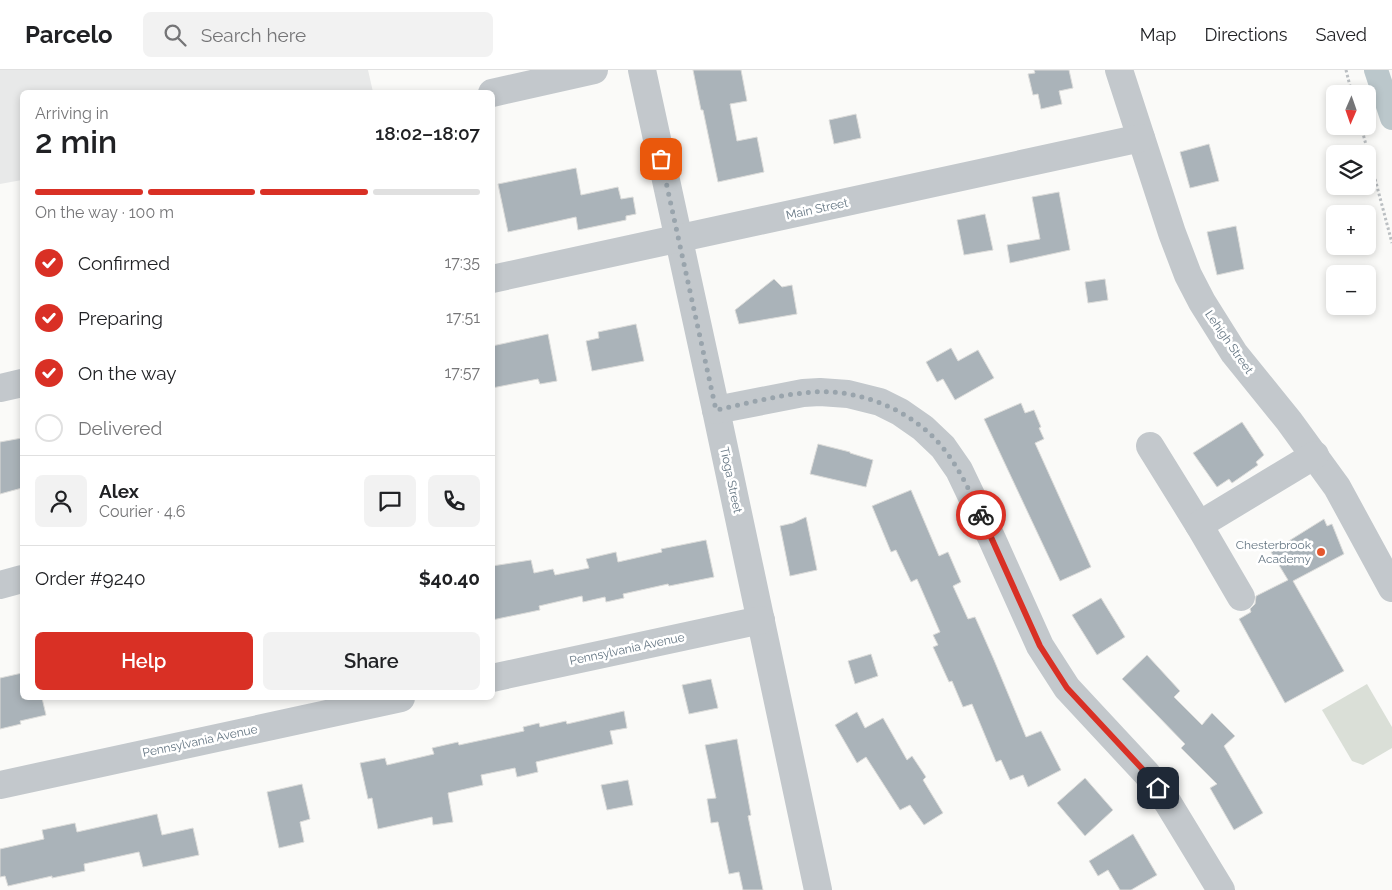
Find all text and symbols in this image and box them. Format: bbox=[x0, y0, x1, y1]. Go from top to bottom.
search box bbox=[143, 12, 493, 57]
text: Parcelo bbox=[25, 20, 113, 49]
icon: search bbox=[161, 21, 189, 49]
text: Search here bbox=[201, 24, 306, 46]
text: Map bbox=[1140, 24, 1176, 45]
text: Directions bbox=[1204, 24, 1288, 45]
text: Saved bbox=[1316, 24, 1367, 45]
north arrow bbox=[1326, 85, 1376, 135]
map controls bbox=[1326, 85, 1376, 315]
text: Arriving in bbox=[35, 104, 109, 123]
text: 18:02–18:07 bbox=[375, 122, 480, 144]
text: 2 min bbox=[35, 123, 117, 160]
pin bbox=[640, 138, 682, 180]
icon: bag bbox=[647, 145, 675, 173]
button: layers bbox=[1326, 145, 1376, 195]
street label: Main Street bbox=[785, 196, 849, 222]
text: On the way · 100 m bbox=[35, 203, 174, 222]
button: + bbox=[1326, 205, 1376, 255]
icon: check bbox=[35, 249, 63, 277]
text: Confirmed bbox=[78, 252, 170, 274]
text: 17:35 bbox=[444, 253, 480, 272]
button: − bbox=[1326, 265, 1376, 315]
icon: check bbox=[35, 304, 63, 332]
text: Preparing bbox=[78, 307, 163, 329]
text: 17:51 bbox=[446, 308, 480, 327]
street label: Lehigh Street bbox=[1202, 308, 1256, 376]
icon: check bbox=[35, 359, 63, 387]
text: On the way bbox=[78, 362, 177, 384]
text: 17:57 bbox=[444, 363, 480, 382]
text: Delivered bbox=[78, 417, 162, 439]
street label: Tioga Street bbox=[717, 446, 745, 514]
button: person bbox=[35, 475, 87, 527]
button: chat bbox=[364, 475, 416, 527]
button: phone bbox=[428, 475, 480, 527]
text: Alex bbox=[99, 480, 139, 502]
courier bbox=[956, 490, 1006, 540]
icon: bike bbox=[967, 501, 995, 529]
text: Courier · 4.6 bbox=[99, 502, 185, 521]
place label: Chesterbrook Academy bbox=[1236, 538, 1312, 566]
marker: Chesterbrook Academy bbox=[1315, 546, 1327, 558]
text: Order #9240 bbox=[35, 567, 146, 589]
text: $40.40 bbox=[419, 567, 480, 589]
street label: Pennsylvania Avenue bbox=[568, 630, 686, 668]
button: Help bbox=[35, 632, 253, 690]
button: Share bbox=[263, 632, 480, 690]
street label: Pennsylvania Avenue bbox=[141, 722, 259, 760]
pin bbox=[1137, 767, 1179, 809]
icon: home bbox=[1144, 774, 1172, 802]

